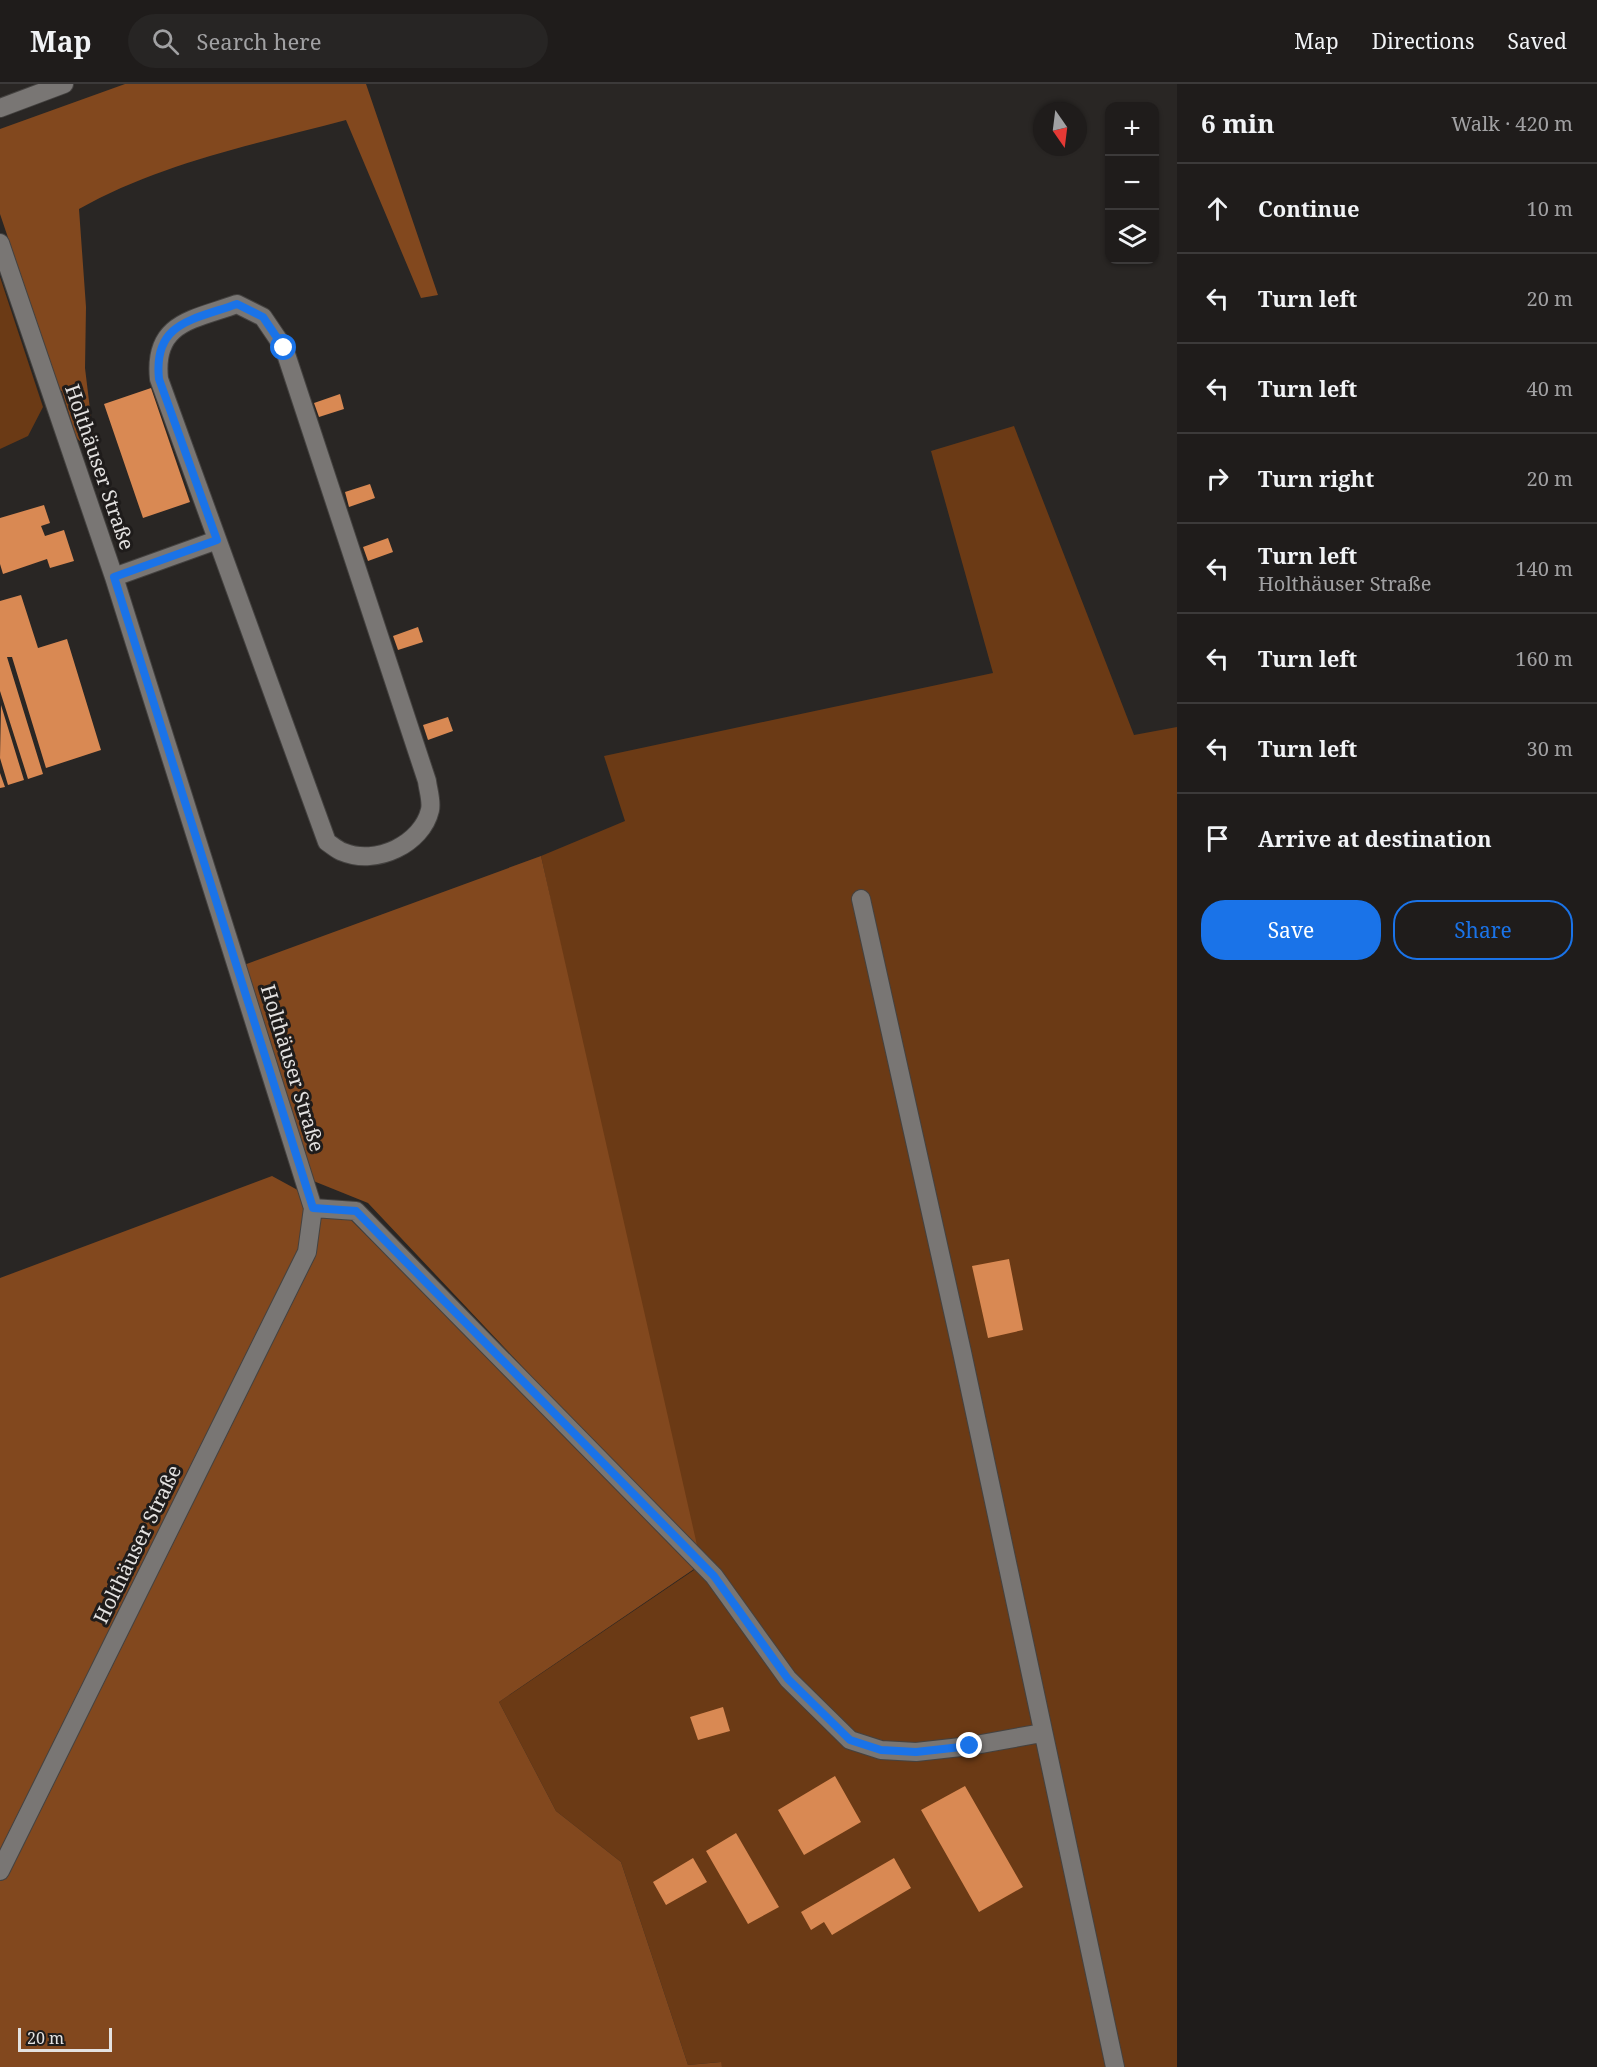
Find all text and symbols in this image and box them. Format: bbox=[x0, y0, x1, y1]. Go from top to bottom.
search box bbox=[128, 14, 548, 68]
text: Map bbox=[30, 22, 92, 60]
icon: search bbox=[149, 25, 182, 58]
text: Search here bbox=[197, 26, 321, 56]
text: Map bbox=[1294, 27, 1339, 55]
text: Directions bbox=[1372, 27, 1474, 55]
text: Saved bbox=[1507, 27, 1567, 55]
north arrow bbox=[1033, 102, 1087, 156]
map controls bbox=[1105, 102, 1159, 264]
button: + bbox=[1105, 102, 1159, 156]
text: 6 min bbox=[1201, 105, 1275, 141]
text: Walk · 420 m bbox=[1451, 110, 1573, 137]
button: − bbox=[1105, 156, 1159, 210]
icon: ahead bbox=[1201, 192, 1234, 225]
text: Continue bbox=[1258, 193, 1360, 223]
text: 10 m bbox=[1527, 195, 1573, 222]
button: layers bbox=[1105, 210, 1159, 264]
icon: left bbox=[1201, 282, 1234, 315]
text: Turn left bbox=[1258, 283, 1357, 313]
text: 20 m bbox=[1527, 285, 1573, 312]
route start bbox=[270, 334, 296, 360]
icon: left bbox=[1201, 372, 1234, 405]
text: Turn left bbox=[1258, 373, 1357, 403]
text: 40 m bbox=[1527, 375, 1573, 402]
street label: Holthäuser Straße bbox=[59, 381, 141, 553]
icon: right bbox=[1201, 462, 1234, 495]
text: Turn right bbox=[1258, 463, 1374, 493]
text: 20 m bbox=[1527, 465, 1573, 492]
text: Turn left bbox=[1258, 540, 1357, 570]
icon: left bbox=[1201, 552, 1234, 585]
text: 140 m bbox=[1515, 555, 1573, 582]
text: Holthäuser Straße bbox=[1258, 570, 1431, 597]
icon: left bbox=[1201, 642, 1234, 675]
text: Turn left bbox=[1258, 643, 1357, 673]
text: 160 m bbox=[1515, 645, 1573, 672]
icon: left bbox=[1201, 732, 1234, 765]
text: Turn left bbox=[1258, 733, 1357, 763]
text: 30 m bbox=[1527, 735, 1573, 762]
icon: arrive bbox=[1201, 822, 1234, 855]
text: Arrive at destination bbox=[1258, 823, 1492, 853]
button: Save bbox=[1201, 900, 1381, 960]
button: Share bbox=[1393, 900, 1573, 960]
street label: Holthäuser Straße bbox=[255, 981, 331, 1155]
street label: Holthäuser Straße bbox=[87, 1460, 187, 1628]
route end bbox=[956, 1732, 982, 1758]
scale bar bbox=[18, 2025, 112, 2052]
text: 20 m bbox=[27, 2027, 64, 2049]

